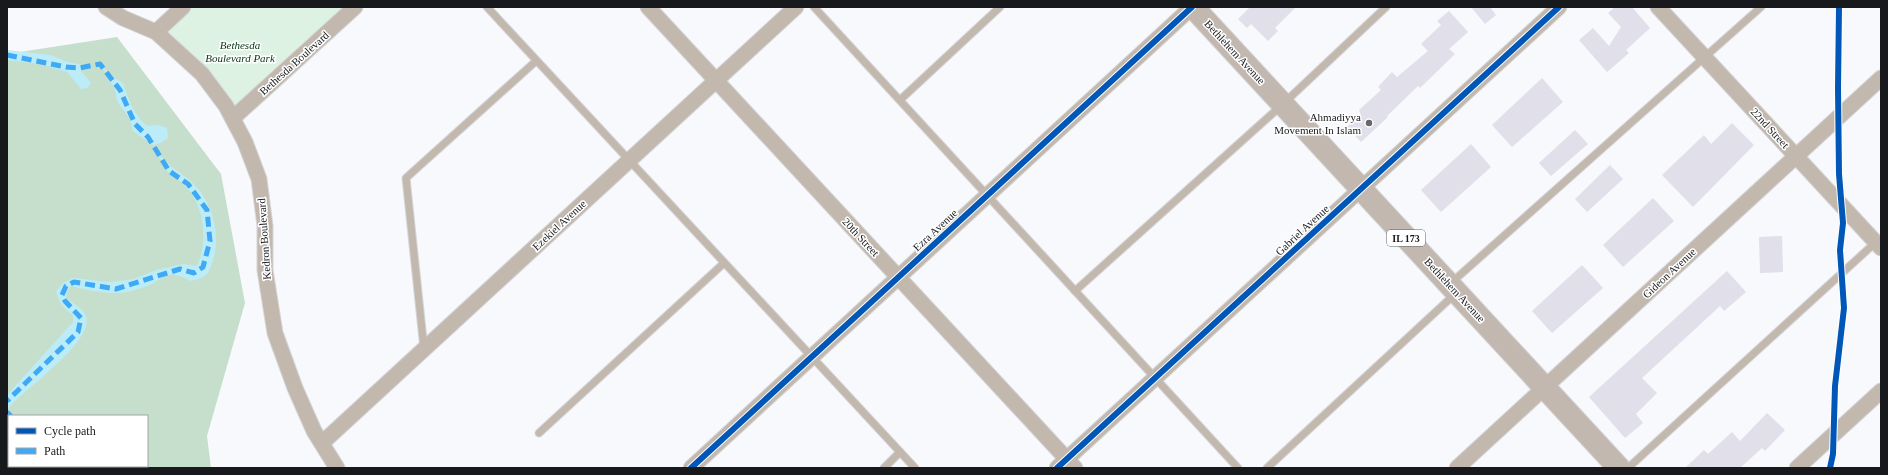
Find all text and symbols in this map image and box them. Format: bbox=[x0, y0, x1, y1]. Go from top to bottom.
street label: Bethlehem Avenue bbox=[1202, 17, 1268, 87]
street label: Bethesda Boulevard bbox=[257, 28, 331, 97]
park label: Bethesda Boulevard Park bbox=[205, 39, 276, 64]
street label: 22nd Street bbox=[1748, 105, 1792, 151]
place label: Ahmadiyya Movement In Islam bbox=[1274, 111, 1361, 136]
marker: Ahmadiyya Movement In Islam bbox=[1364, 118, 1374, 128]
street label: Kedron Boulevard bbox=[255, 197, 273, 280]
street label: Ezekiel Avenue bbox=[530, 197, 588, 253]
street label: Gabriel Avenue bbox=[1273, 202, 1331, 258]
street label: Ezra Avenue bbox=[911, 207, 960, 253]
street label: 20th Street bbox=[840, 215, 882, 259]
road number: IL 173 bbox=[1387, 230, 1425, 246]
street label: Gideon Avenue bbox=[1640, 245, 1698, 301]
street label: Bethlehem Avenue bbox=[1422, 255, 1488, 325]
legend bbox=[8, 415, 148, 467]
text: Cycle path bbox=[44, 424, 96, 438]
text: Path bbox=[44, 444, 65, 458]

